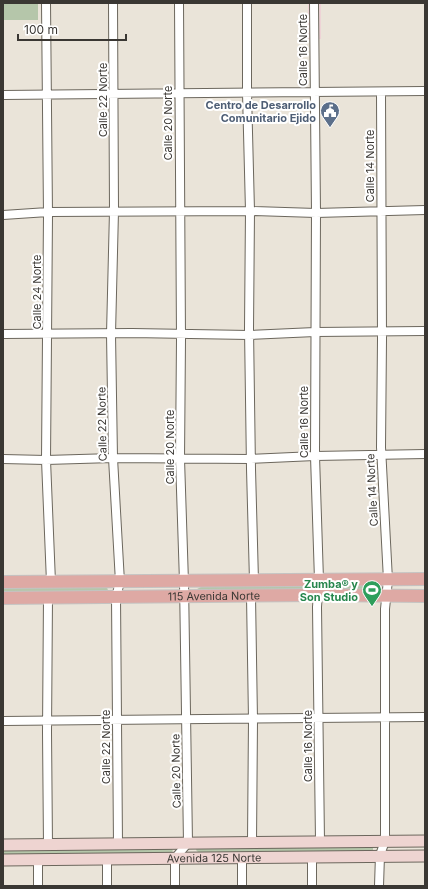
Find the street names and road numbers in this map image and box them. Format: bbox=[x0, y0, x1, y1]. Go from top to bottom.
street label: Calle 16 Norte bbox=[296, 14, 310, 86]
street label: Calle 22 Norte bbox=[96, 63, 110, 137]
street label: Calle 20 Norte bbox=[161, 86, 175, 160]
street label: Calle 14 Norte bbox=[363, 130, 377, 202]
street label: Calle 24 Norte bbox=[30, 255, 44, 329]
street label: Calle 16 Norte bbox=[297, 386, 311, 458]
street label: Calle 22 Norte bbox=[94, 387, 110, 461]
street label: Calle 20 Norte bbox=[163, 410, 177, 484]
street label: Calle 14 Norte bbox=[363, 453, 381, 527]
street label: 115 Avenida Norte bbox=[168, 589, 260, 603]
street label: Calle 22 Norte bbox=[99, 710, 113, 784]
street label: Calle 16 Norte bbox=[301, 710, 315, 782]
street label: Calle 20 Norte bbox=[168, 733, 184, 809]
street label: Avenida 125 Norte bbox=[167, 851, 261, 865]

